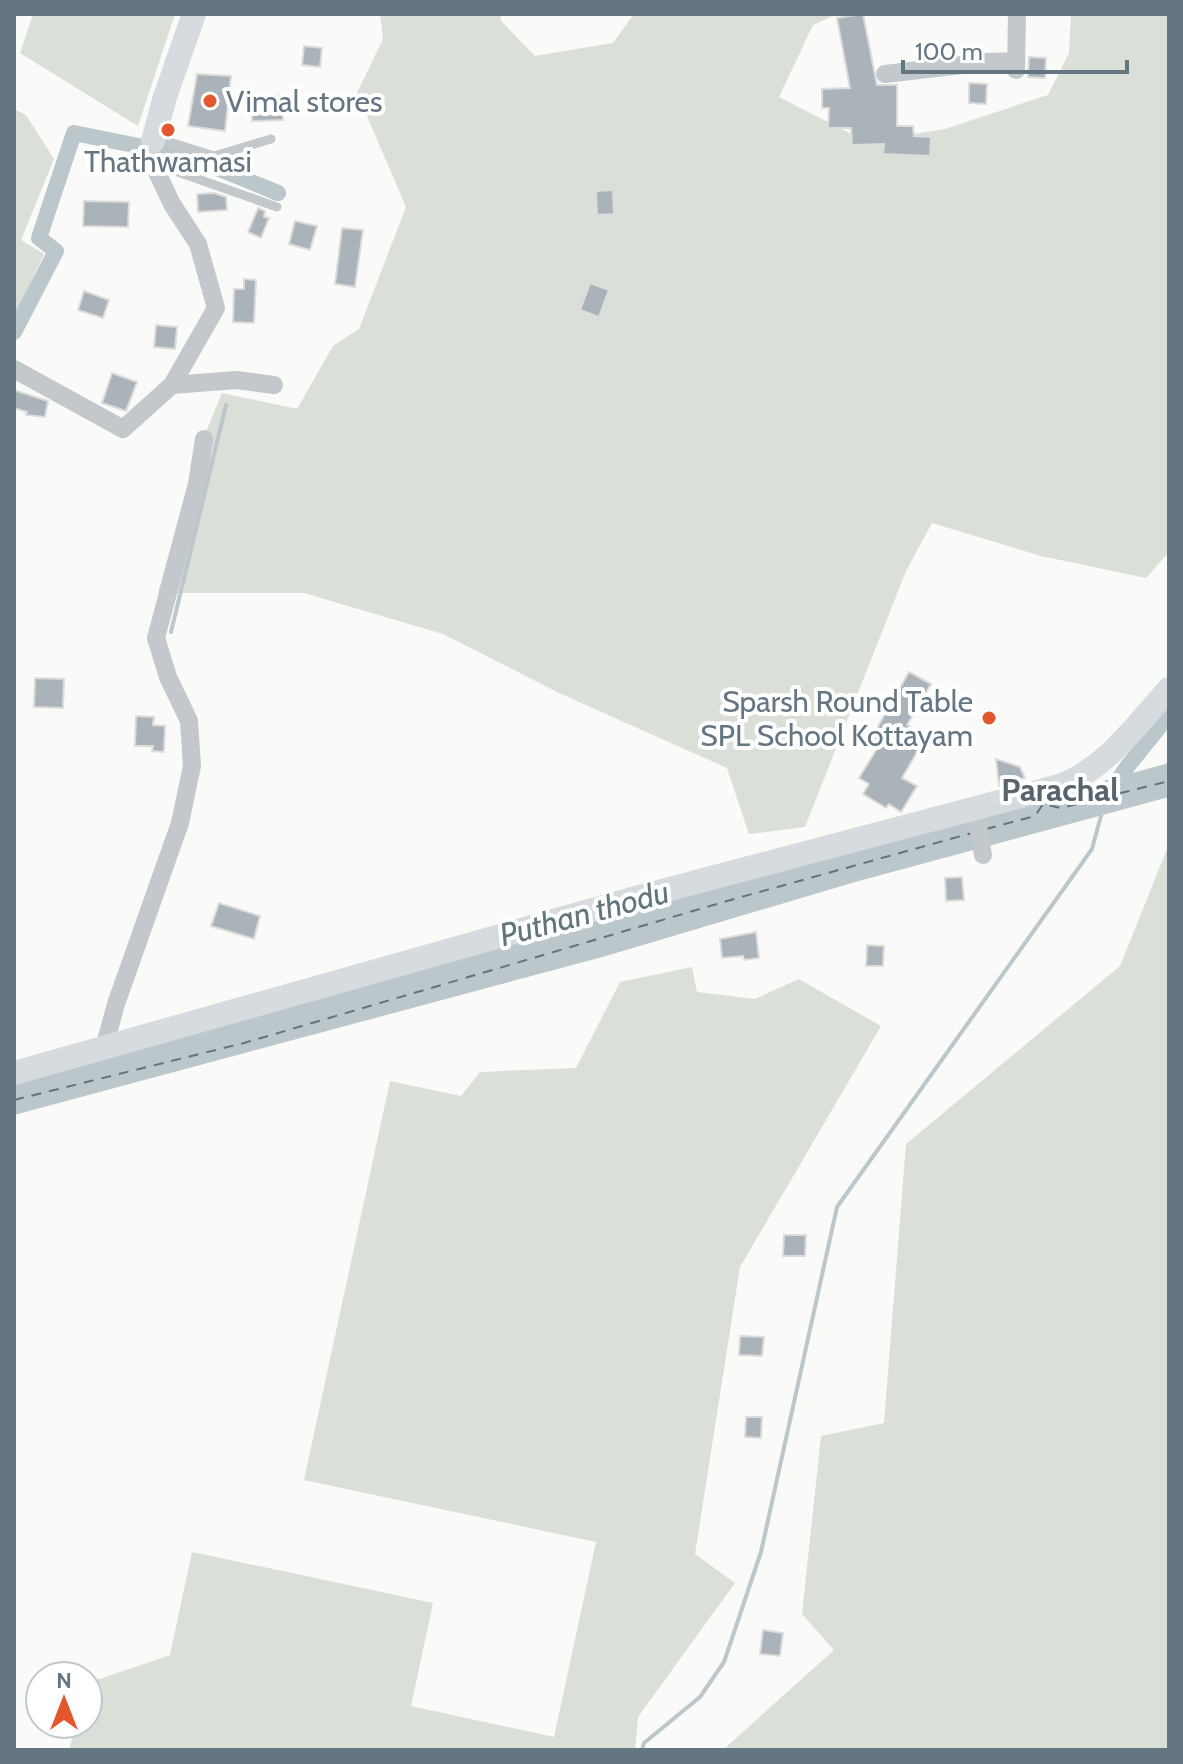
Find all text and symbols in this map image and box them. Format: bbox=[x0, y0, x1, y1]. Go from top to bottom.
scale bar bbox=[903, 24, 1127, 74]
text: 100 m bbox=[915, 37, 983, 66]
place label: Vimal stores bbox=[226, 83, 382, 120]
marker: Vimal stores bbox=[201, 92, 219, 110]
marker: Thathwamasi bbox=[159, 121, 177, 139]
place label: Thathwamasi bbox=[84, 143, 252, 180]
place label: Sparsh Round Table SPL School Kottayam bbox=[700, 683, 973, 754]
marker: Sparsh Round Table SPL School Kottayam bbox=[980, 709, 998, 727]
district label: Parachal bbox=[1001, 770, 1119, 809]
water label: Puthan thodu bbox=[495, 872, 673, 954]
north arrow bbox=[24, 1660, 104, 1740]
text: N bbox=[56, 1667, 72, 1694]

